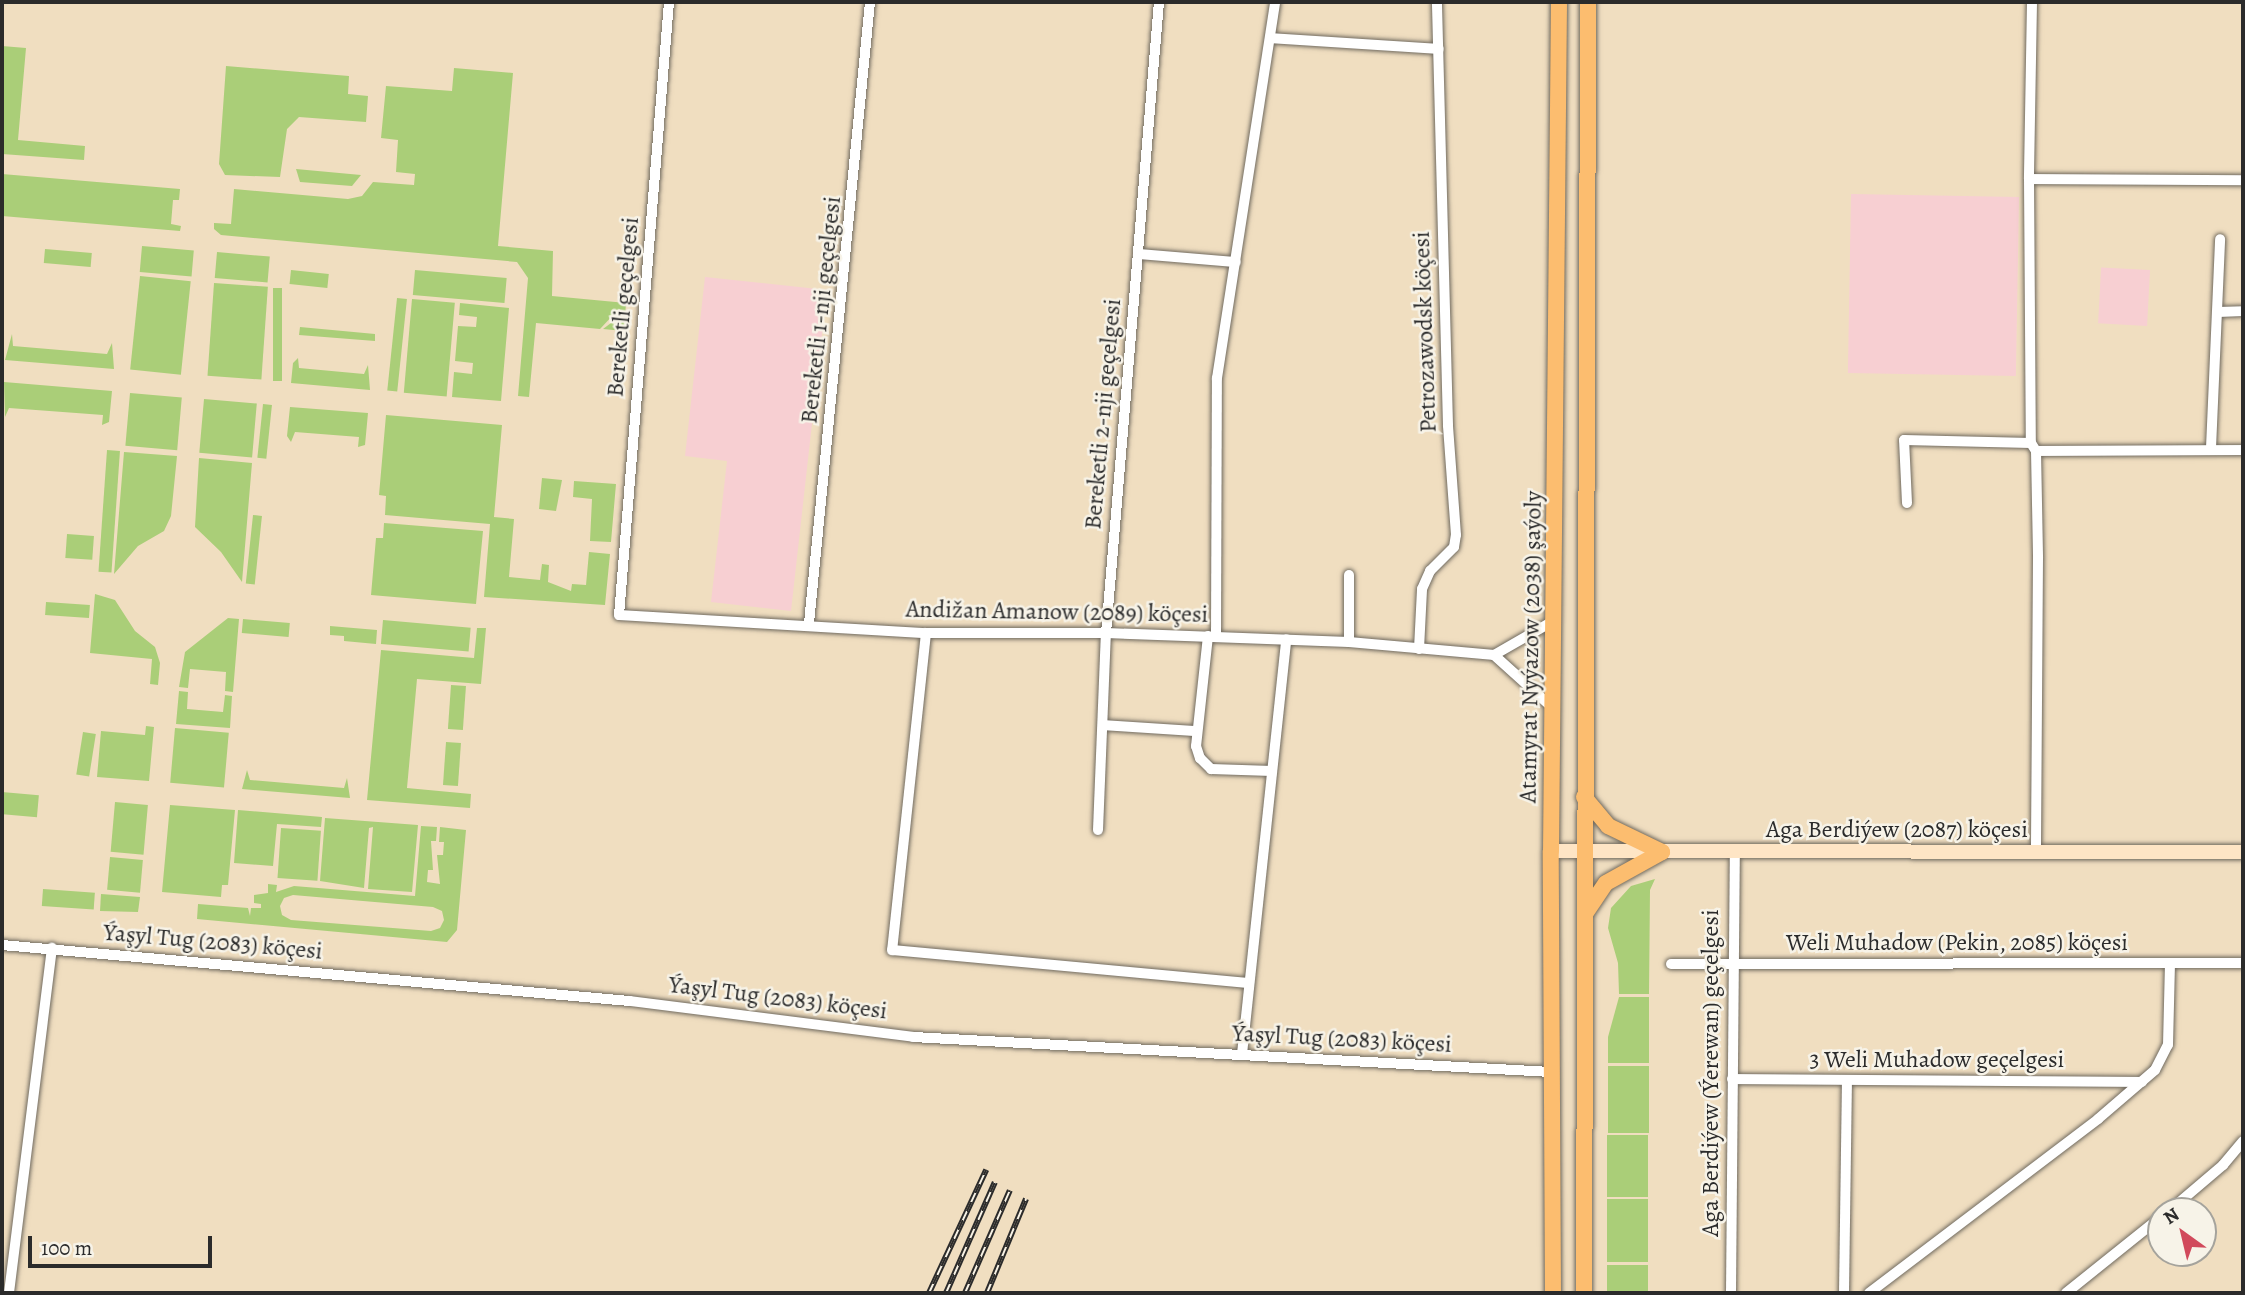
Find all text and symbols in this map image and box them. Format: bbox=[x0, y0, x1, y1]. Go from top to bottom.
street label: Bereketli 1-nji geçelgesi bbox=[795, 195, 847, 425]
street label: Bereketli geçelgesi bbox=[601, 216, 645, 398]
street label: Petrozawodsk köçesi bbox=[1407, 231, 1443, 433]
street label: Bereketli 2-nji geçelgesi bbox=[1079, 297, 1127, 531]
street label: Atamyrat Nyýazow (2038) şaýoly bbox=[1514, 491, 1548, 803]
street label: Andižan Amanow (2089) köçesi bbox=[905, 595, 1209, 629]
street label: Aga Berdiýew (2087) köçesi bbox=[1766, 816, 2028, 844]
street label: Aga Berdiýew (Ýerewan) geçelgesi bbox=[1697, 909, 1725, 1237]
street label: Ýaşyl Tug (2083) köçesi bbox=[102, 918, 324, 966]
street label: Weli Muhadow (Pekin, 2085) köçesi bbox=[1786, 929, 2128, 957]
street label: Ýaşyl Tug (2083) köçesi bbox=[667, 970, 889, 1026]
street label: Ýaşyl Tug (2083) köçesi bbox=[1231, 1019, 1453, 1059]
street label: 3 Weli Muhadow geçelgesi bbox=[1810, 1046, 2064, 1074]
north arrow bbox=[2147, 1197, 2217, 1267]
text: N bbox=[2158, 1202, 2184, 1231]
scale bar bbox=[32, 1222, 215, 1266]
text: 100 m bbox=[41, 1234, 92, 1262]

